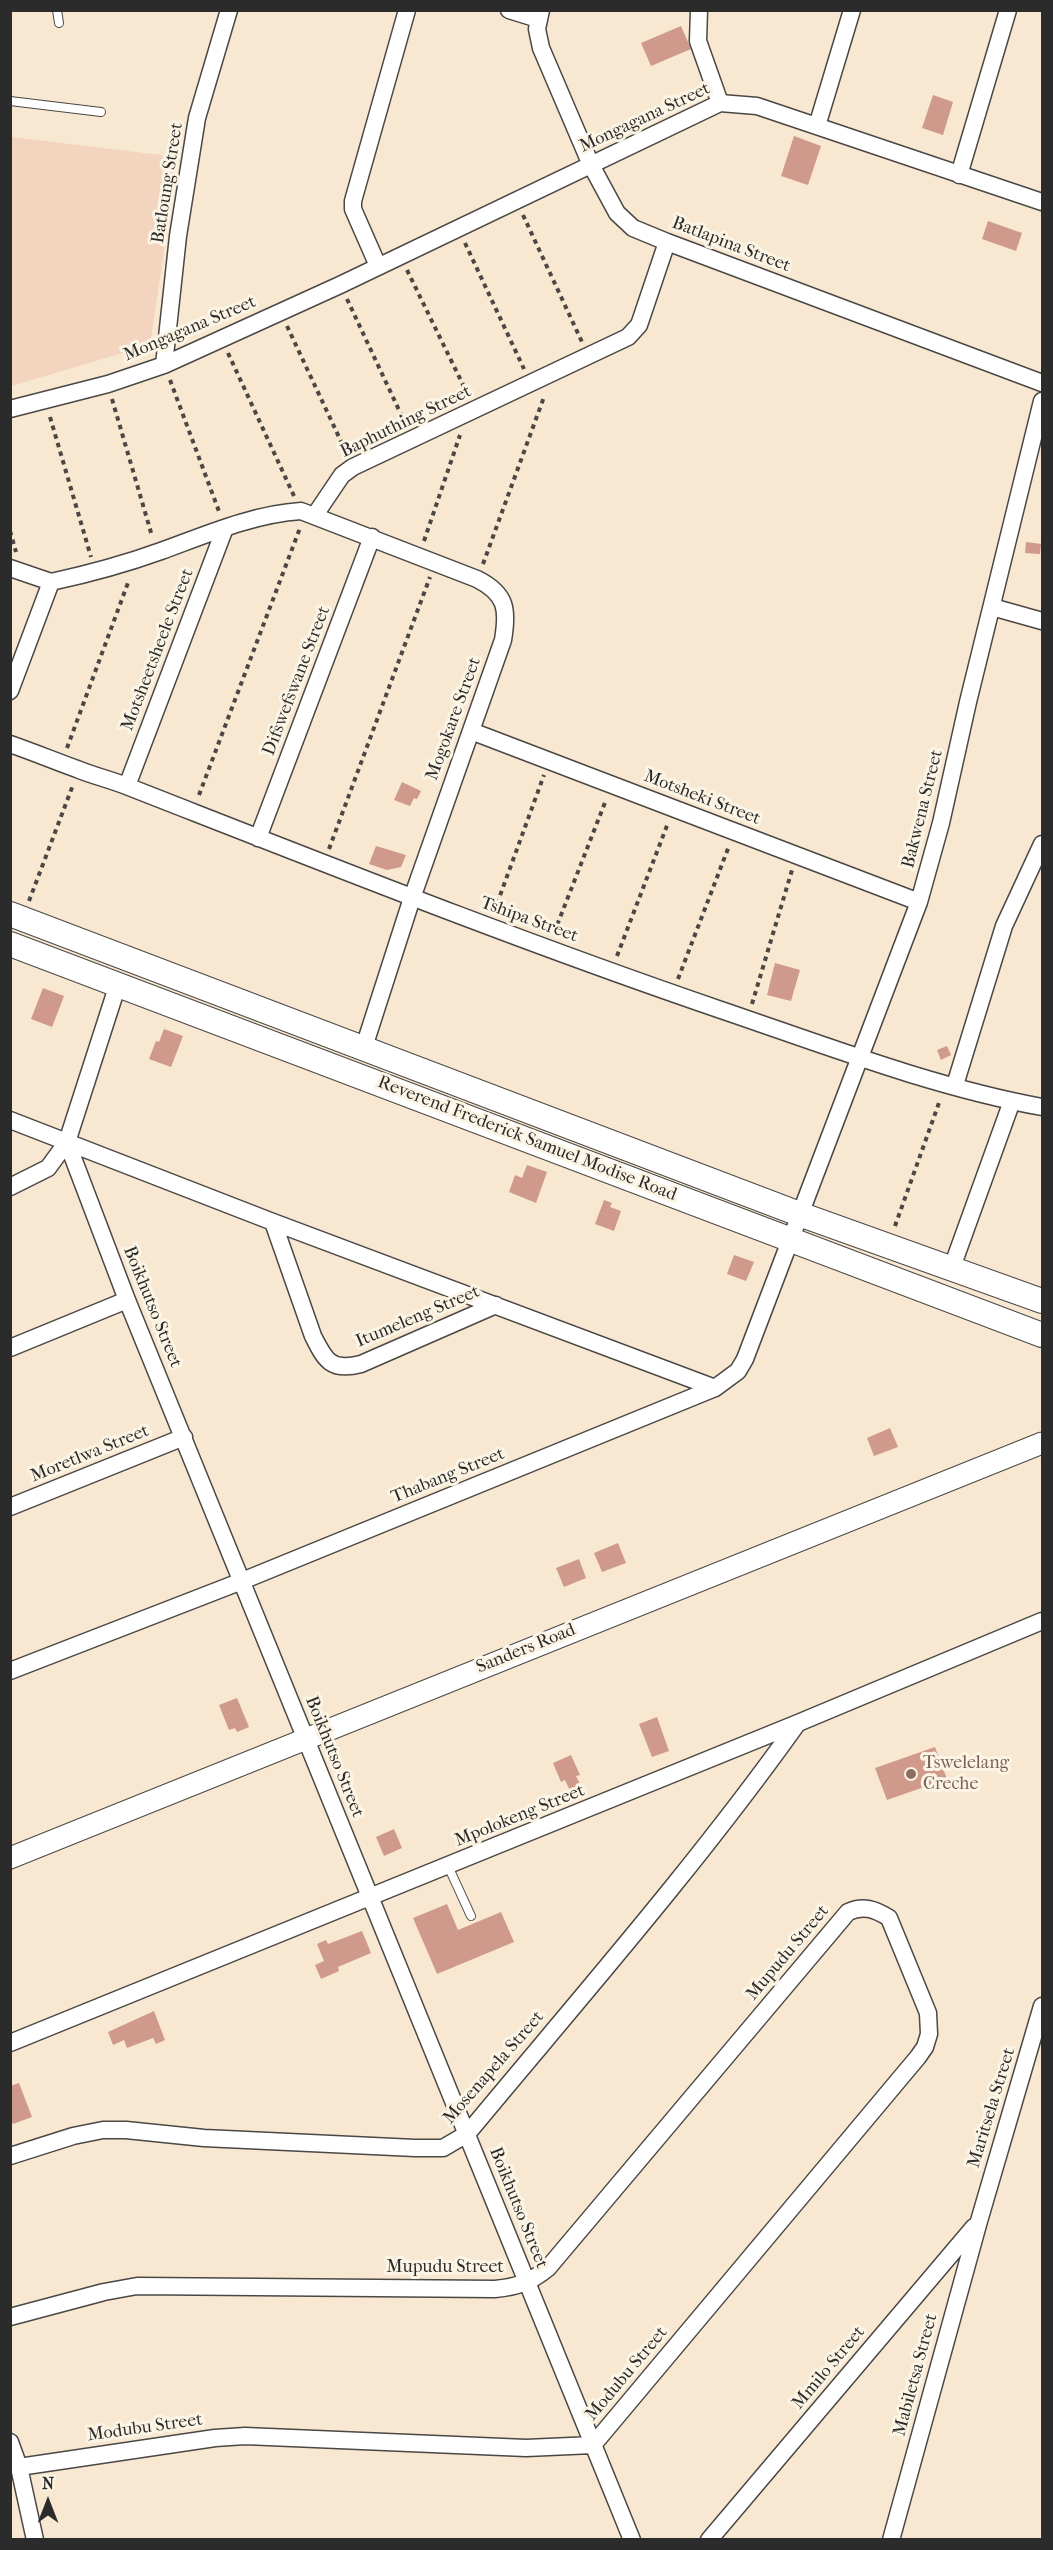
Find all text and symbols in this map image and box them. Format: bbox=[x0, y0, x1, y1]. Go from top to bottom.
street label: Mongagana Street bbox=[576, 78, 714, 158]
street label: Batloung Street bbox=[148, 121, 188, 245]
street label: Batlapina Street bbox=[669, 213, 793, 277]
street label: Mongagana Street bbox=[121, 291, 259, 367]
street label: Baphuthing Street bbox=[337, 381, 475, 463]
street label: Motsheetsheele Street bbox=[117, 566, 199, 734]
street label: Difswefswane Street bbox=[259, 603, 335, 759]
street label: Mogokare Street bbox=[422, 655, 486, 783]
street label: Bakwena Street bbox=[898, 747, 948, 871]
street label: Motsheki Street bbox=[641, 766, 763, 830]
street label: Tshipa Street bbox=[477, 892, 581, 948]
street label: Reverend Frederick Samuel Modise Road bbox=[374, 1072, 680, 1206]
street label: Boikhutso Street bbox=[118, 1243, 186, 1371]
street label: Itumeleng Street bbox=[353, 1281, 483, 1353]
street label: Moretlwa Street bbox=[28, 1420, 152, 1488]
street label: Thabang Street bbox=[388, 1443, 508, 1509]
street label: Sanders Road bbox=[473, 1619, 579, 1679]
street label: Boikhutso Street bbox=[300, 1693, 368, 1821]
place label: Tswelelang Creche bbox=[923, 1753, 1009, 1796]
marker: Tswelelang Creche bbox=[904, 1767, 918, 1781]
street label: Mpolokeng Street bbox=[452, 1780, 588, 1852]
street label: Mupudu Street bbox=[742, 1901, 834, 2005]
street label: Mosenapela Street bbox=[439, 2007, 549, 2129]
street label: Maritsela Street bbox=[964, 2045, 1020, 2171]
street label: Boikhutso Street bbox=[484, 2144, 552, 2272]
street label: Mupudu Street bbox=[386, 2257, 504, 2279]
street label: Mabiletsa Street bbox=[889, 2311, 943, 2439]
street label: Mmilo Street bbox=[788, 2322, 870, 2414]
street label: Modubu Street bbox=[581, 2323, 673, 2425]
street label: Modubu Street bbox=[86, 2409, 204, 2447]
north arrow bbox=[18, 2472, 78, 2532]
text: N bbox=[42, 2474, 54, 2493]

